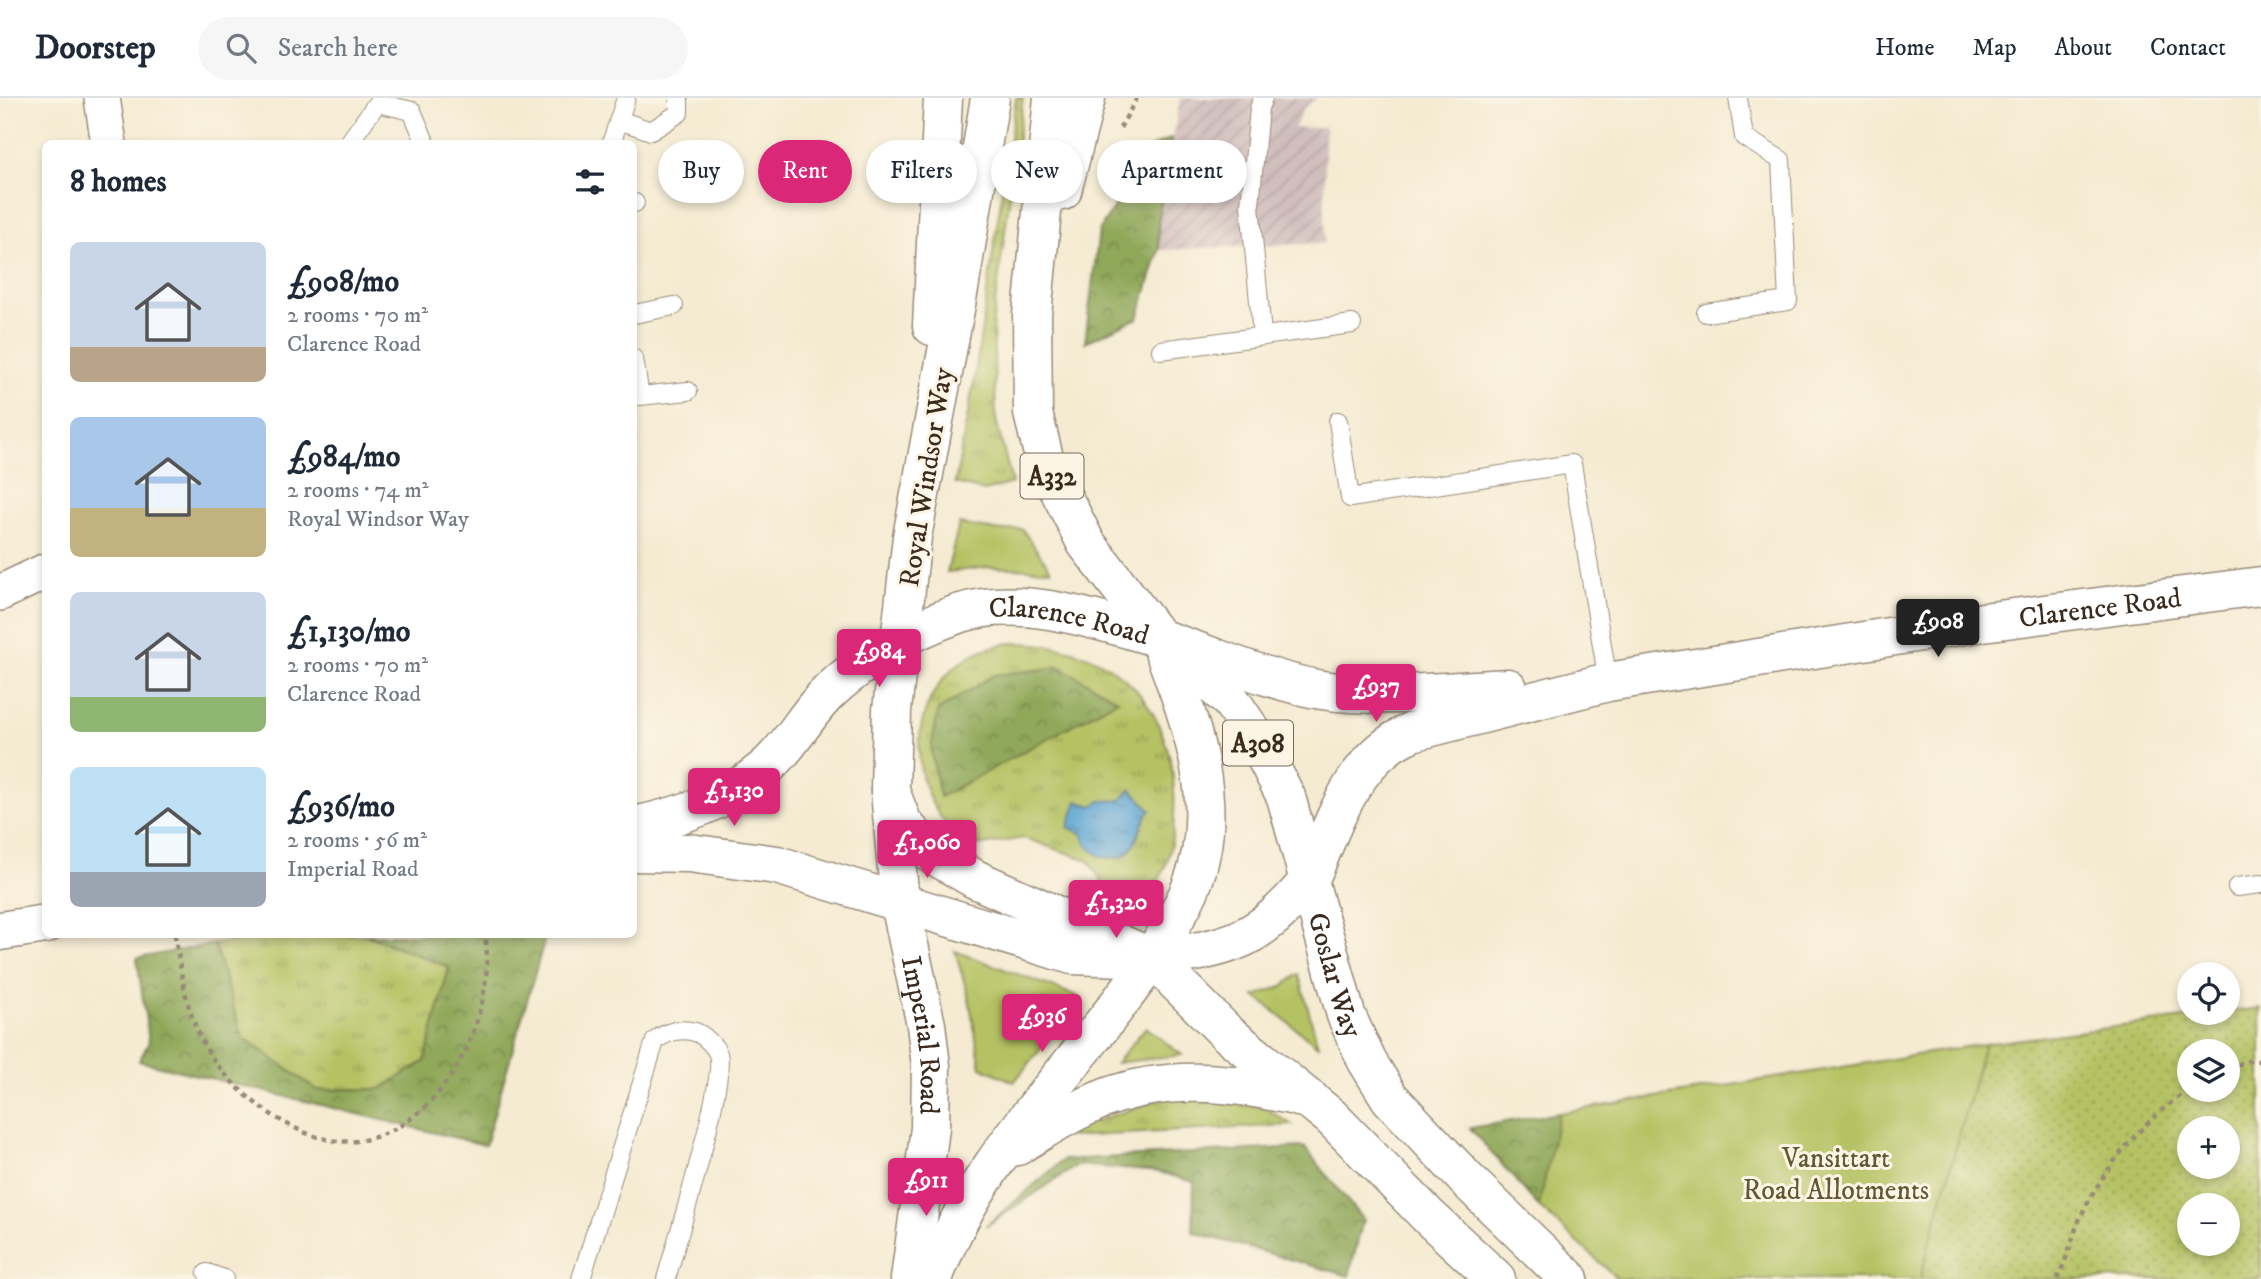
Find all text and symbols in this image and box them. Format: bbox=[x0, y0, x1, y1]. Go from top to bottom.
search box bbox=[198, 17, 688, 80]
text: Doorstep bbox=[35, 28, 156, 69]
icon: search bbox=[222, 29, 260, 67]
text: Search here bbox=[278, 32, 398, 65]
text: Home bbox=[1875, 33, 1934, 63]
text: Map bbox=[1972, 33, 2017, 63]
text: About bbox=[2055, 33, 2112, 63]
text: Contact bbox=[2150, 33, 2226, 63]
chip: Buy bbox=[658, 140, 744, 203]
chip: Rent bbox=[758, 140, 852, 203]
chip: Filters bbox=[866, 140, 977, 203]
chip: New bbox=[991, 140, 1083, 203]
chip: Apartment bbox=[1097, 140, 1247, 203]
icon: filters bbox=[571, 163, 609, 201]
text: 8 homes bbox=[70, 164, 167, 201]
text: £908/mo bbox=[287, 264, 399, 301]
icon: home bbox=[126, 270, 210, 354]
text: 2 rooms · 70 m² bbox=[287, 301, 428, 330]
text: Clarence Road bbox=[287, 330, 421, 359]
street label: Royal Windsor Way bbox=[892, 364, 961, 589]
text: £984/mo bbox=[287, 439, 400, 476]
icon: home bbox=[126, 445, 210, 529]
road number: A332 bbox=[1020, 454, 1084, 498]
text: 2 rooms · 74 m² bbox=[287, 476, 428, 505]
text: Royal Windsor Way bbox=[287, 505, 469, 534]
street label: Clarence Road bbox=[2017, 581, 2183, 636]
street label: Clarence Road bbox=[988, 590, 1153, 653]
pin: £908 bbox=[1897, 600, 1979, 659]
text: £908 bbox=[1912, 607, 1964, 636]
text: £1,130/mo bbox=[287, 614, 410, 651]
icon: home bbox=[126, 620, 210, 704]
pin: £984 bbox=[838, 630, 920, 689]
text: £984 bbox=[853, 637, 905, 666]
text: 2 rooms · 70 m² bbox=[287, 651, 428, 680]
pin: £937 bbox=[1335, 664, 1417, 724]
text: £937 bbox=[1352, 672, 1400, 701]
text: Clarence Road bbox=[287, 680, 421, 709]
road number: A308 bbox=[1223, 720, 1293, 765]
pin: £1,130 bbox=[677, 768, 791, 828]
text: £1,130 bbox=[704, 776, 764, 805]
text: £936/mo bbox=[287, 789, 395, 826]
icon: home bbox=[126, 795, 210, 879]
pin: £1,060 bbox=[870, 820, 984, 880]
text: 2 rooms · 56 m² bbox=[287, 826, 427, 855]
text: £1,060 bbox=[893, 828, 961, 857]
text: Imperial Road bbox=[287, 855, 419, 884]
pin: £1,320 bbox=[1059, 880, 1173, 940]
text: £1,320 bbox=[1085, 888, 1147, 917]
street label: Goslar Way bbox=[1300, 909, 1370, 1044]
street label: Imperial Road bbox=[893, 953, 948, 1115]
map controls bbox=[2177, 962, 2240, 1256]
button: locate bbox=[2177, 962, 2240, 1025]
pin: £936 bbox=[1001, 995, 1083, 1054]
text: £936 bbox=[1018, 1002, 1066, 1031]
button: layers bbox=[2177, 1039, 2240, 1102]
button: + bbox=[2177, 1116, 2240, 1179]
park label: Vansittart Road Allotments bbox=[1743, 1141, 1929, 1208]
pin: £911 bbox=[885, 1158, 967, 1218]
text: £911 bbox=[904, 1166, 948, 1195]
button: − bbox=[2177, 1193, 2240, 1256]

